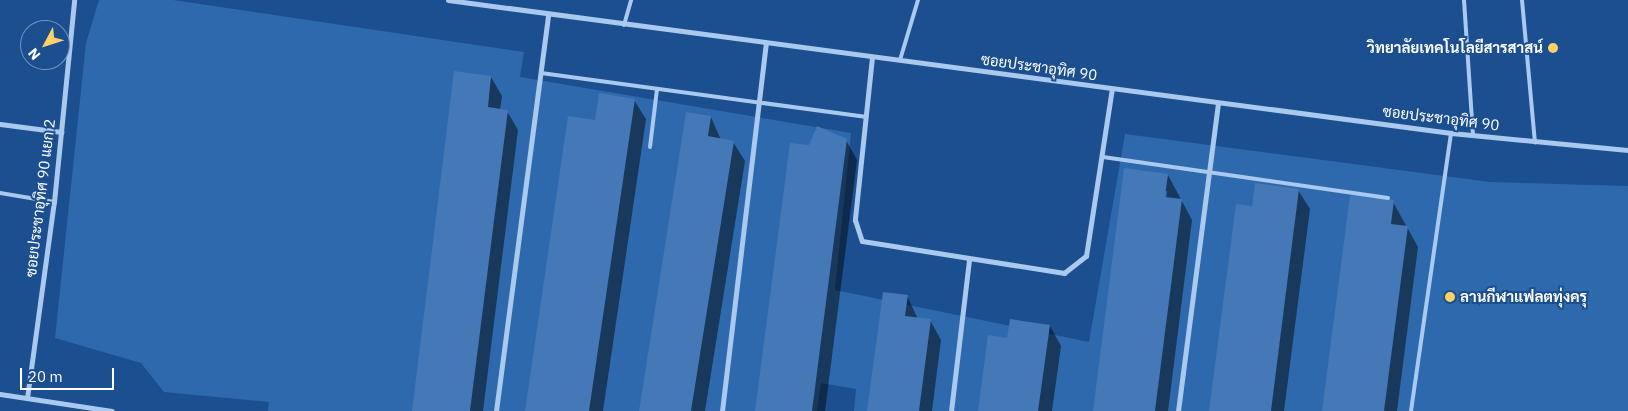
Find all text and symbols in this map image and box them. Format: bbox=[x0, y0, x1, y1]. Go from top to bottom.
north arrow bbox=[20, 20, 70, 70]
place label: วิทยาลัยเทคโนโลยีสารสาสน์ bbox=[1367, 39, 1543, 57]
marker: วิทยาลัยเทคโนโลยีสารสาสน์ bbox=[1547, 42, 1559, 54]
text: N bbox=[24, 44, 44, 64]
street label: ซอยประชาอุทิศ 90 bbox=[980, 50, 1098, 84]
street label: ซอยประชาอุทิศ 90 bbox=[1382, 102, 1500, 134]
street label: ซอยประชาอุทิศ 90 แยก 2 bbox=[21, 118, 59, 278]
place label: ลานกีฬาแฟลตทุ่งครุ bbox=[1460, 288, 1587, 306]
marker: ลานกีฬาแฟลตทุ่งครุ bbox=[1444, 291, 1456, 303]
scale bar bbox=[22, 358, 116, 390]
text: 20 m bbox=[28, 367, 63, 386]

